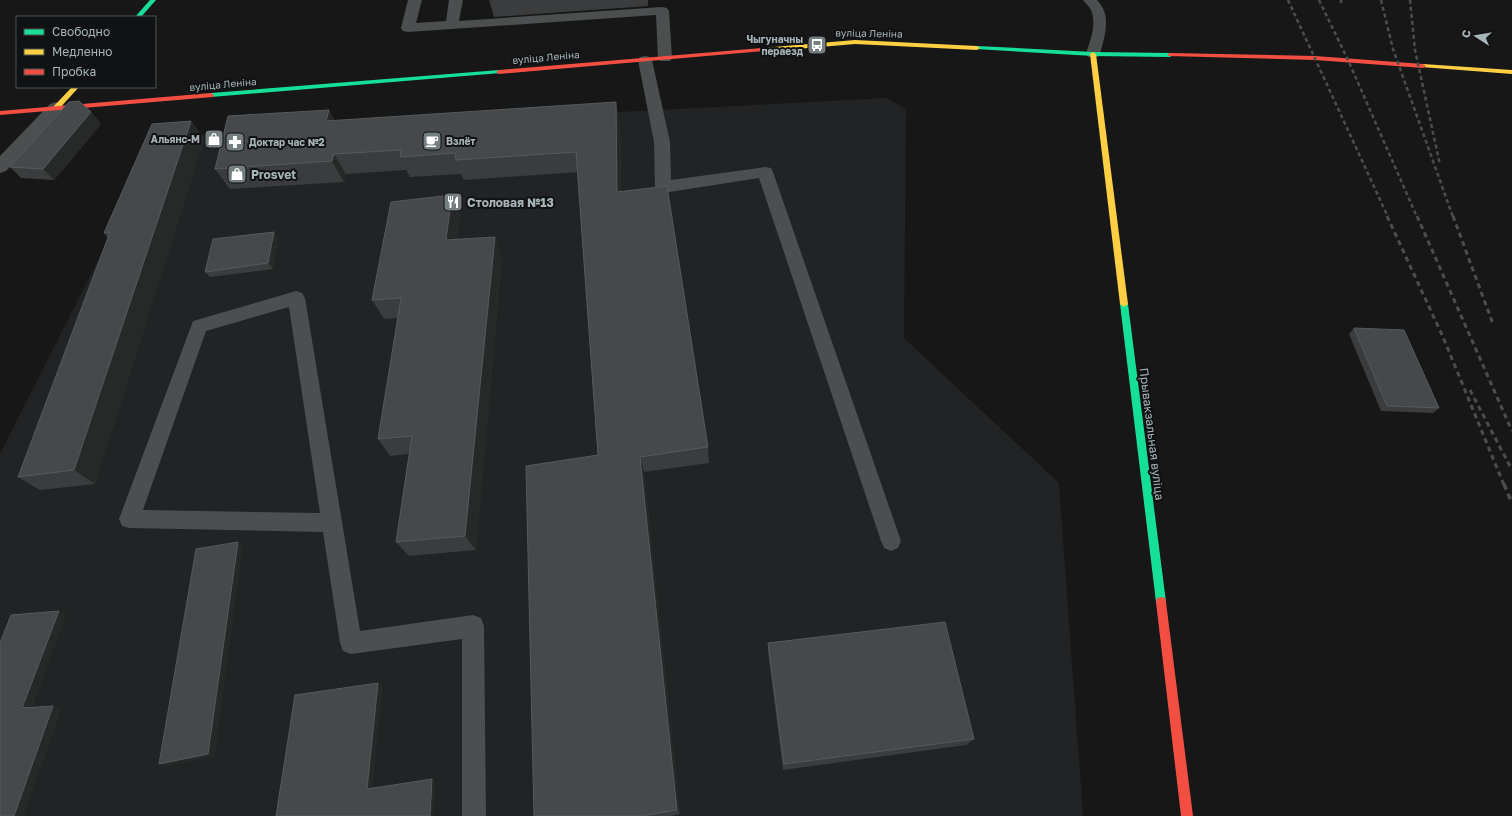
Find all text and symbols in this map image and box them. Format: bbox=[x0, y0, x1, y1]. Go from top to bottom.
legend bbox=[16, 16, 156, 88]
north arrow bbox=[1456, 16, 1496, 56]
text: Свободно bbox=[52, 24, 110, 39]
street label: вуліца Леніна bbox=[835, 26, 903, 40]
text: С bbox=[1459, 28, 1473, 39]
place label: Чыгуначны пераезд bbox=[746, 33, 804, 57]
bus stop icon: Чыгуначны пераезд bbox=[806, 34, 828, 56]
text: Медленно bbox=[52, 44, 112, 59]
street label: вуліца Леніна bbox=[512, 48, 580, 66]
text: Пробка bbox=[52, 64, 96, 79]
street label: вуліца Леніна bbox=[189, 75, 257, 93]
shop icon: Альянс-М bbox=[203, 128, 225, 150]
cafe icon: Взлёт bbox=[421, 130, 443, 152]
pharmacy icon: Доктар час №2 bbox=[224, 131, 246, 153]
place label: Альянс-М bbox=[151, 133, 200, 145]
place label: Взлёт bbox=[446, 135, 476, 147]
place label: Доктар час №2 bbox=[249, 136, 325, 148]
shop icon: Prosvet bbox=[226, 163, 248, 185]
place label: Prosvet bbox=[251, 167, 296, 182]
restaurant icon: Столовая №13 bbox=[442, 191, 464, 213]
place label: Столовая №13 bbox=[467, 195, 554, 210]
street label: Прывакзальная вуліца bbox=[1136, 367, 1168, 501]

